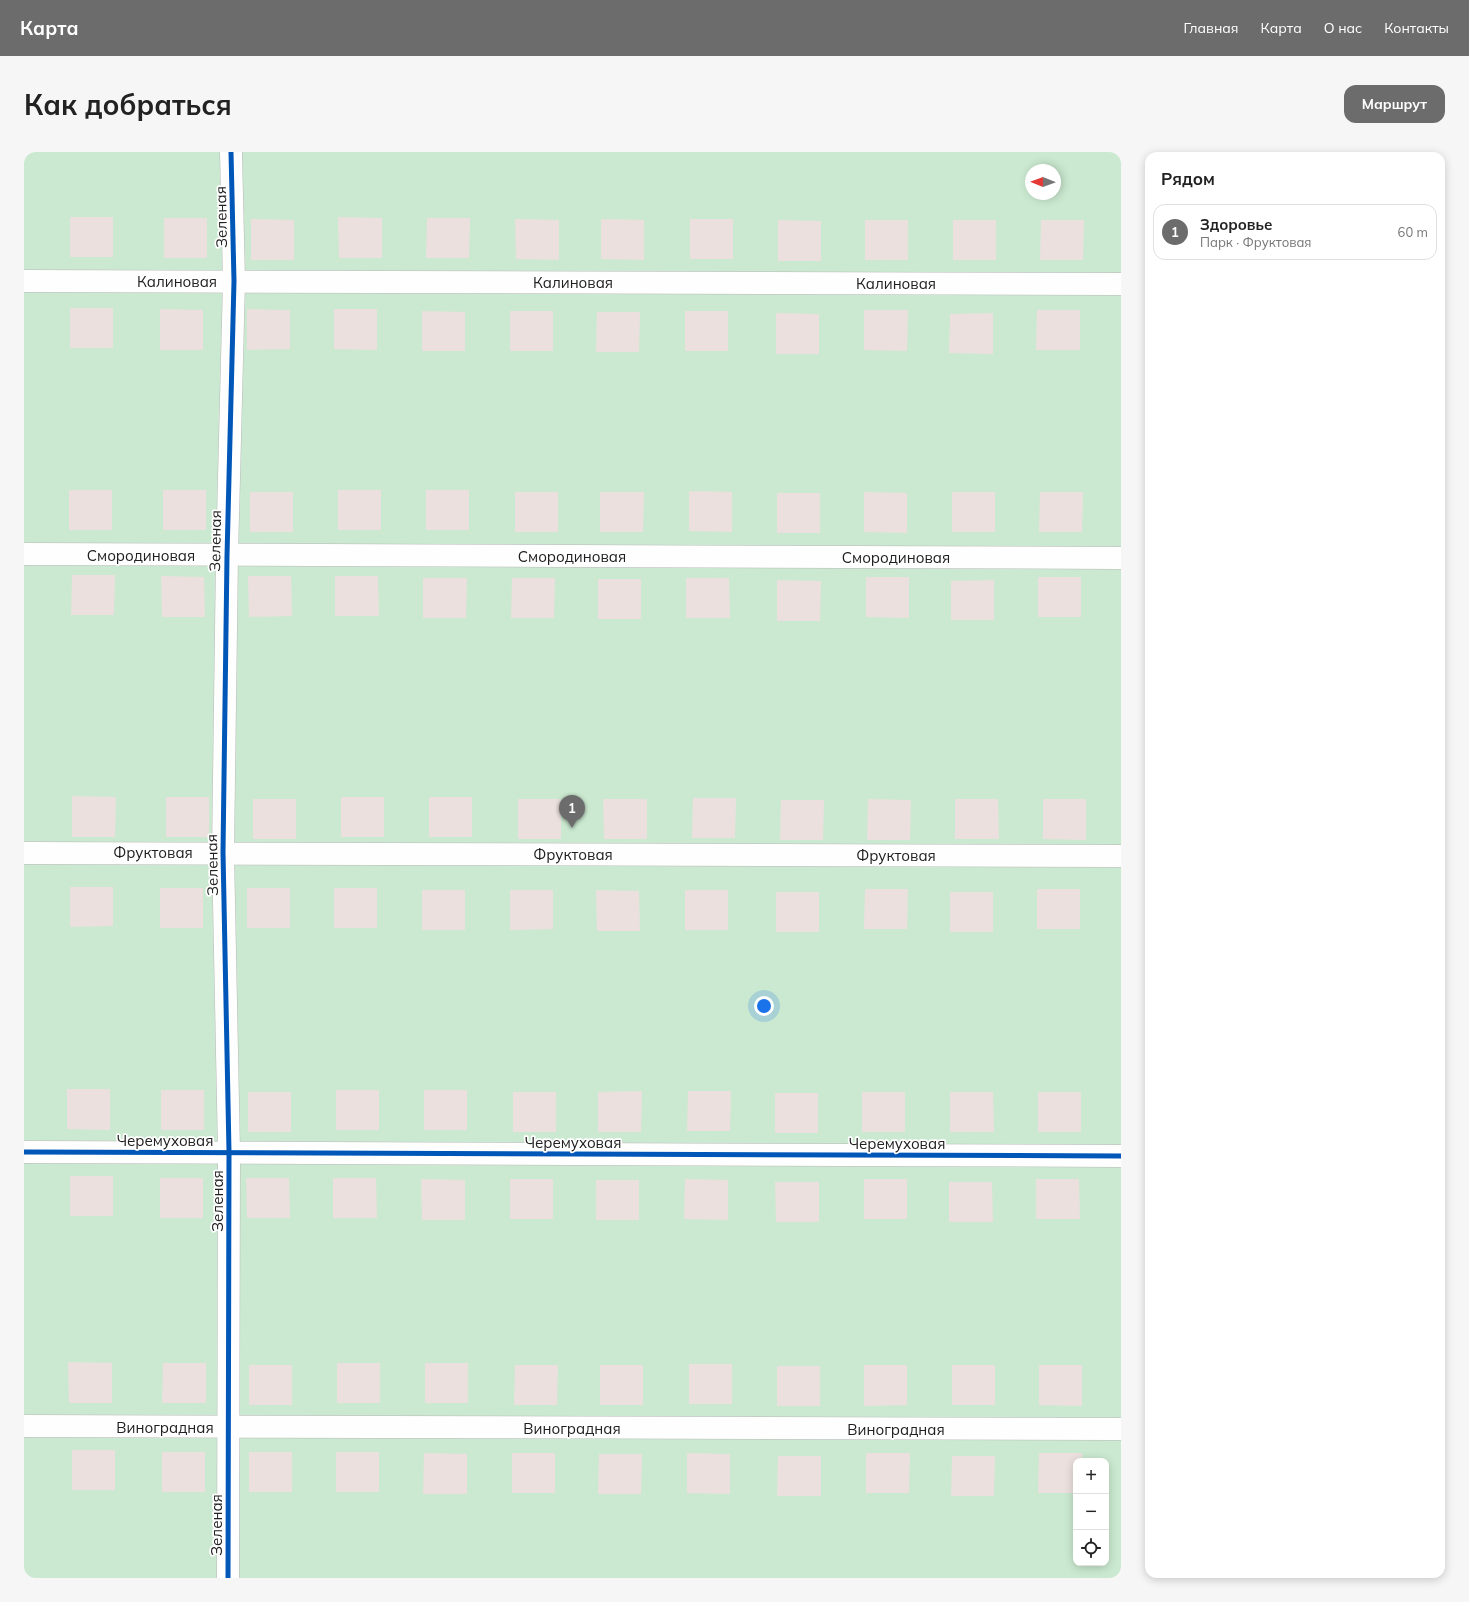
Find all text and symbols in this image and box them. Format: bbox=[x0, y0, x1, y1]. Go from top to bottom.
text: Карта bbox=[20, 16, 78, 40]
text: Главная bbox=[1184, 19, 1239, 37]
text: Карта bbox=[1261, 19, 1302, 37]
text: О нас bbox=[1324, 19, 1362, 37]
text: Контакты bbox=[1384, 19, 1449, 37]
button: Маршрут bbox=[1344, 85, 1445, 123]
text: Как добраться bbox=[24, 87, 232, 122]
north arrow bbox=[1025, 164, 1061, 200]
text: Рядом bbox=[1161, 168, 1215, 189]
street label: Зеленая bbox=[211, 186, 231, 248]
text: Здоровье bbox=[1200, 215, 1272, 234]
text: 1 bbox=[1171, 224, 1179, 240]
text: 60 m bbox=[1398, 224, 1428, 240]
text: Парк · Фруктовая bbox=[1200, 234, 1312, 250]
street label: Калиновая bbox=[137, 272, 217, 291]
street label: Калиновая bbox=[533, 273, 613, 292]
street label: Калиновая bbox=[856, 274, 936, 293]
street label: Зеленая bbox=[205, 510, 225, 572]
street label: Смородиновая bbox=[87, 546, 195, 565]
street label: Смородиновая bbox=[518, 547, 626, 566]
street label: Смородиновая bbox=[842, 548, 950, 567]
pin: 1 bbox=[559, 795, 585, 828]
street label: Зеленая bbox=[202, 834, 222, 896]
street label: Фруктовая bbox=[113, 843, 193, 862]
street label: Фруктовая bbox=[533, 845, 613, 864]
street label: Фруктовая bbox=[856, 846, 936, 865]
your location bbox=[754, 996, 774, 1016]
street label: Черемуховая bbox=[117, 1131, 213, 1150]
street label: Черемуховая bbox=[525, 1133, 621, 1152]
street label: Черемуховая bbox=[849, 1134, 945, 1153]
street label: Зеленая bbox=[208, 1170, 227, 1232]
street label: Виноградная bbox=[116, 1418, 214, 1437]
street label: Виноградная bbox=[523, 1419, 621, 1438]
street label: Виноградная bbox=[847, 1420, 945, 1439]
map controls bbox=[1073, 1458, 1109, 1566]
button: + bbox=[1073, 1458, 1109, 1494]
street label: Зеленая bbox=[207, 1494, 226, 1556]
button: − bbox=[1073, 1494, 1109, 1530]
button: locate bbox=[1073, 1530, 1109, 1566]

